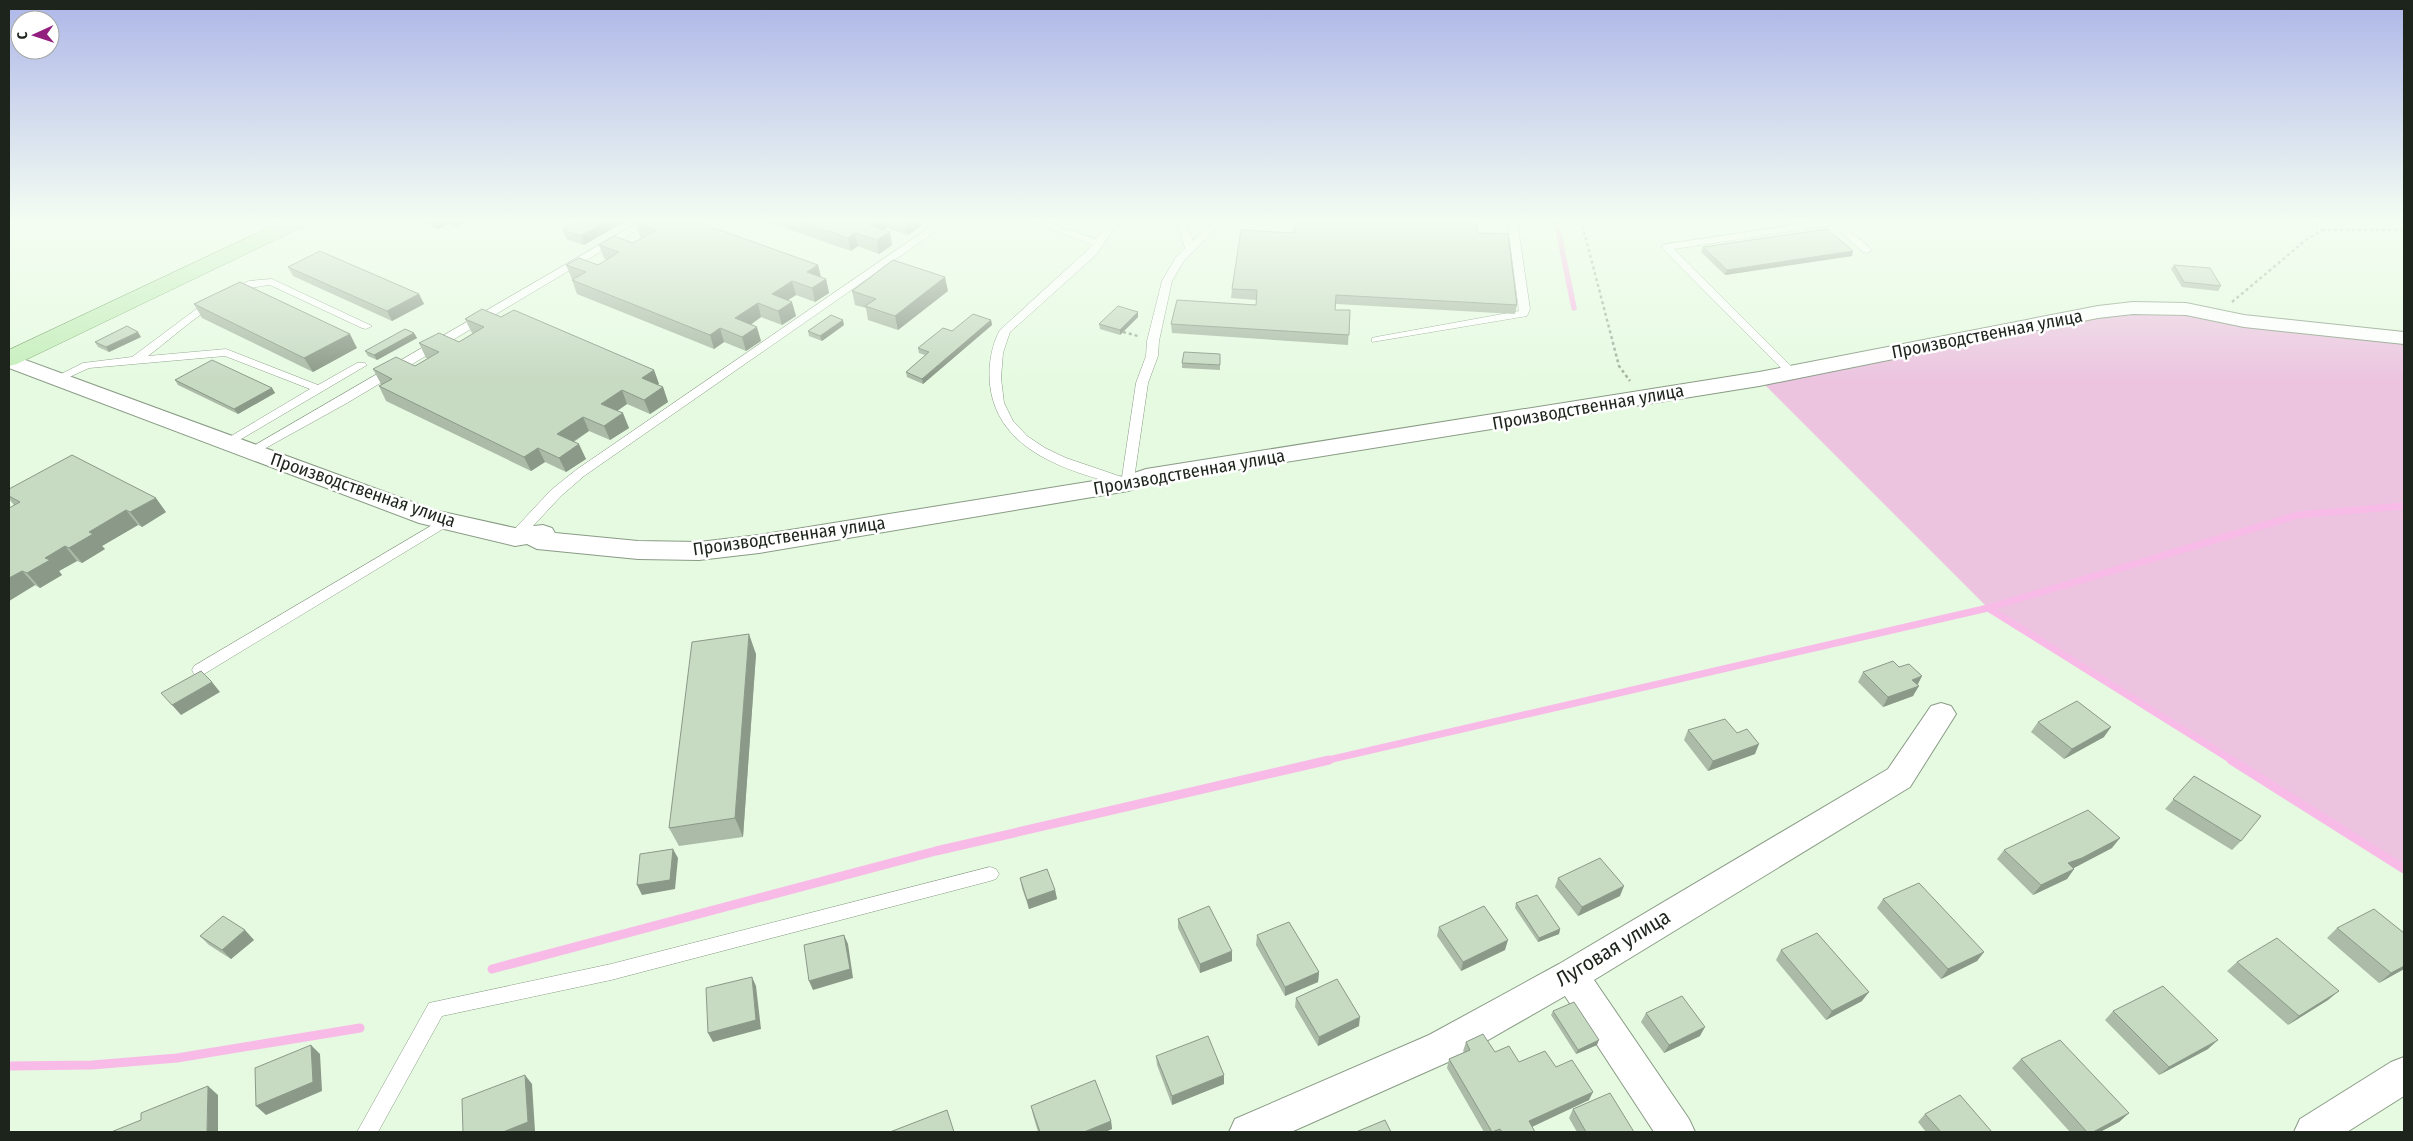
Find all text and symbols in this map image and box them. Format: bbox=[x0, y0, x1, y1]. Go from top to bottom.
north arrow bbox=[10, 10, 60, 60]
text: С bbox=[14, 31, 31, 40]
street label: Производственная улица bbox=[1890, 305, 2084, 363]
street label: Производственная улица bbox=[1491, 379, 1686, 435]
street label: Производственная улица bbox=[1092, 444, 1287, 500]
street label: Производственная улица bbox=[268, 448, 458, 532]
street label: Производственная улица bbox=[691, 512, 887, 560]
street label: Луговая улица bbox=[1551, 904, 1675, 992]

